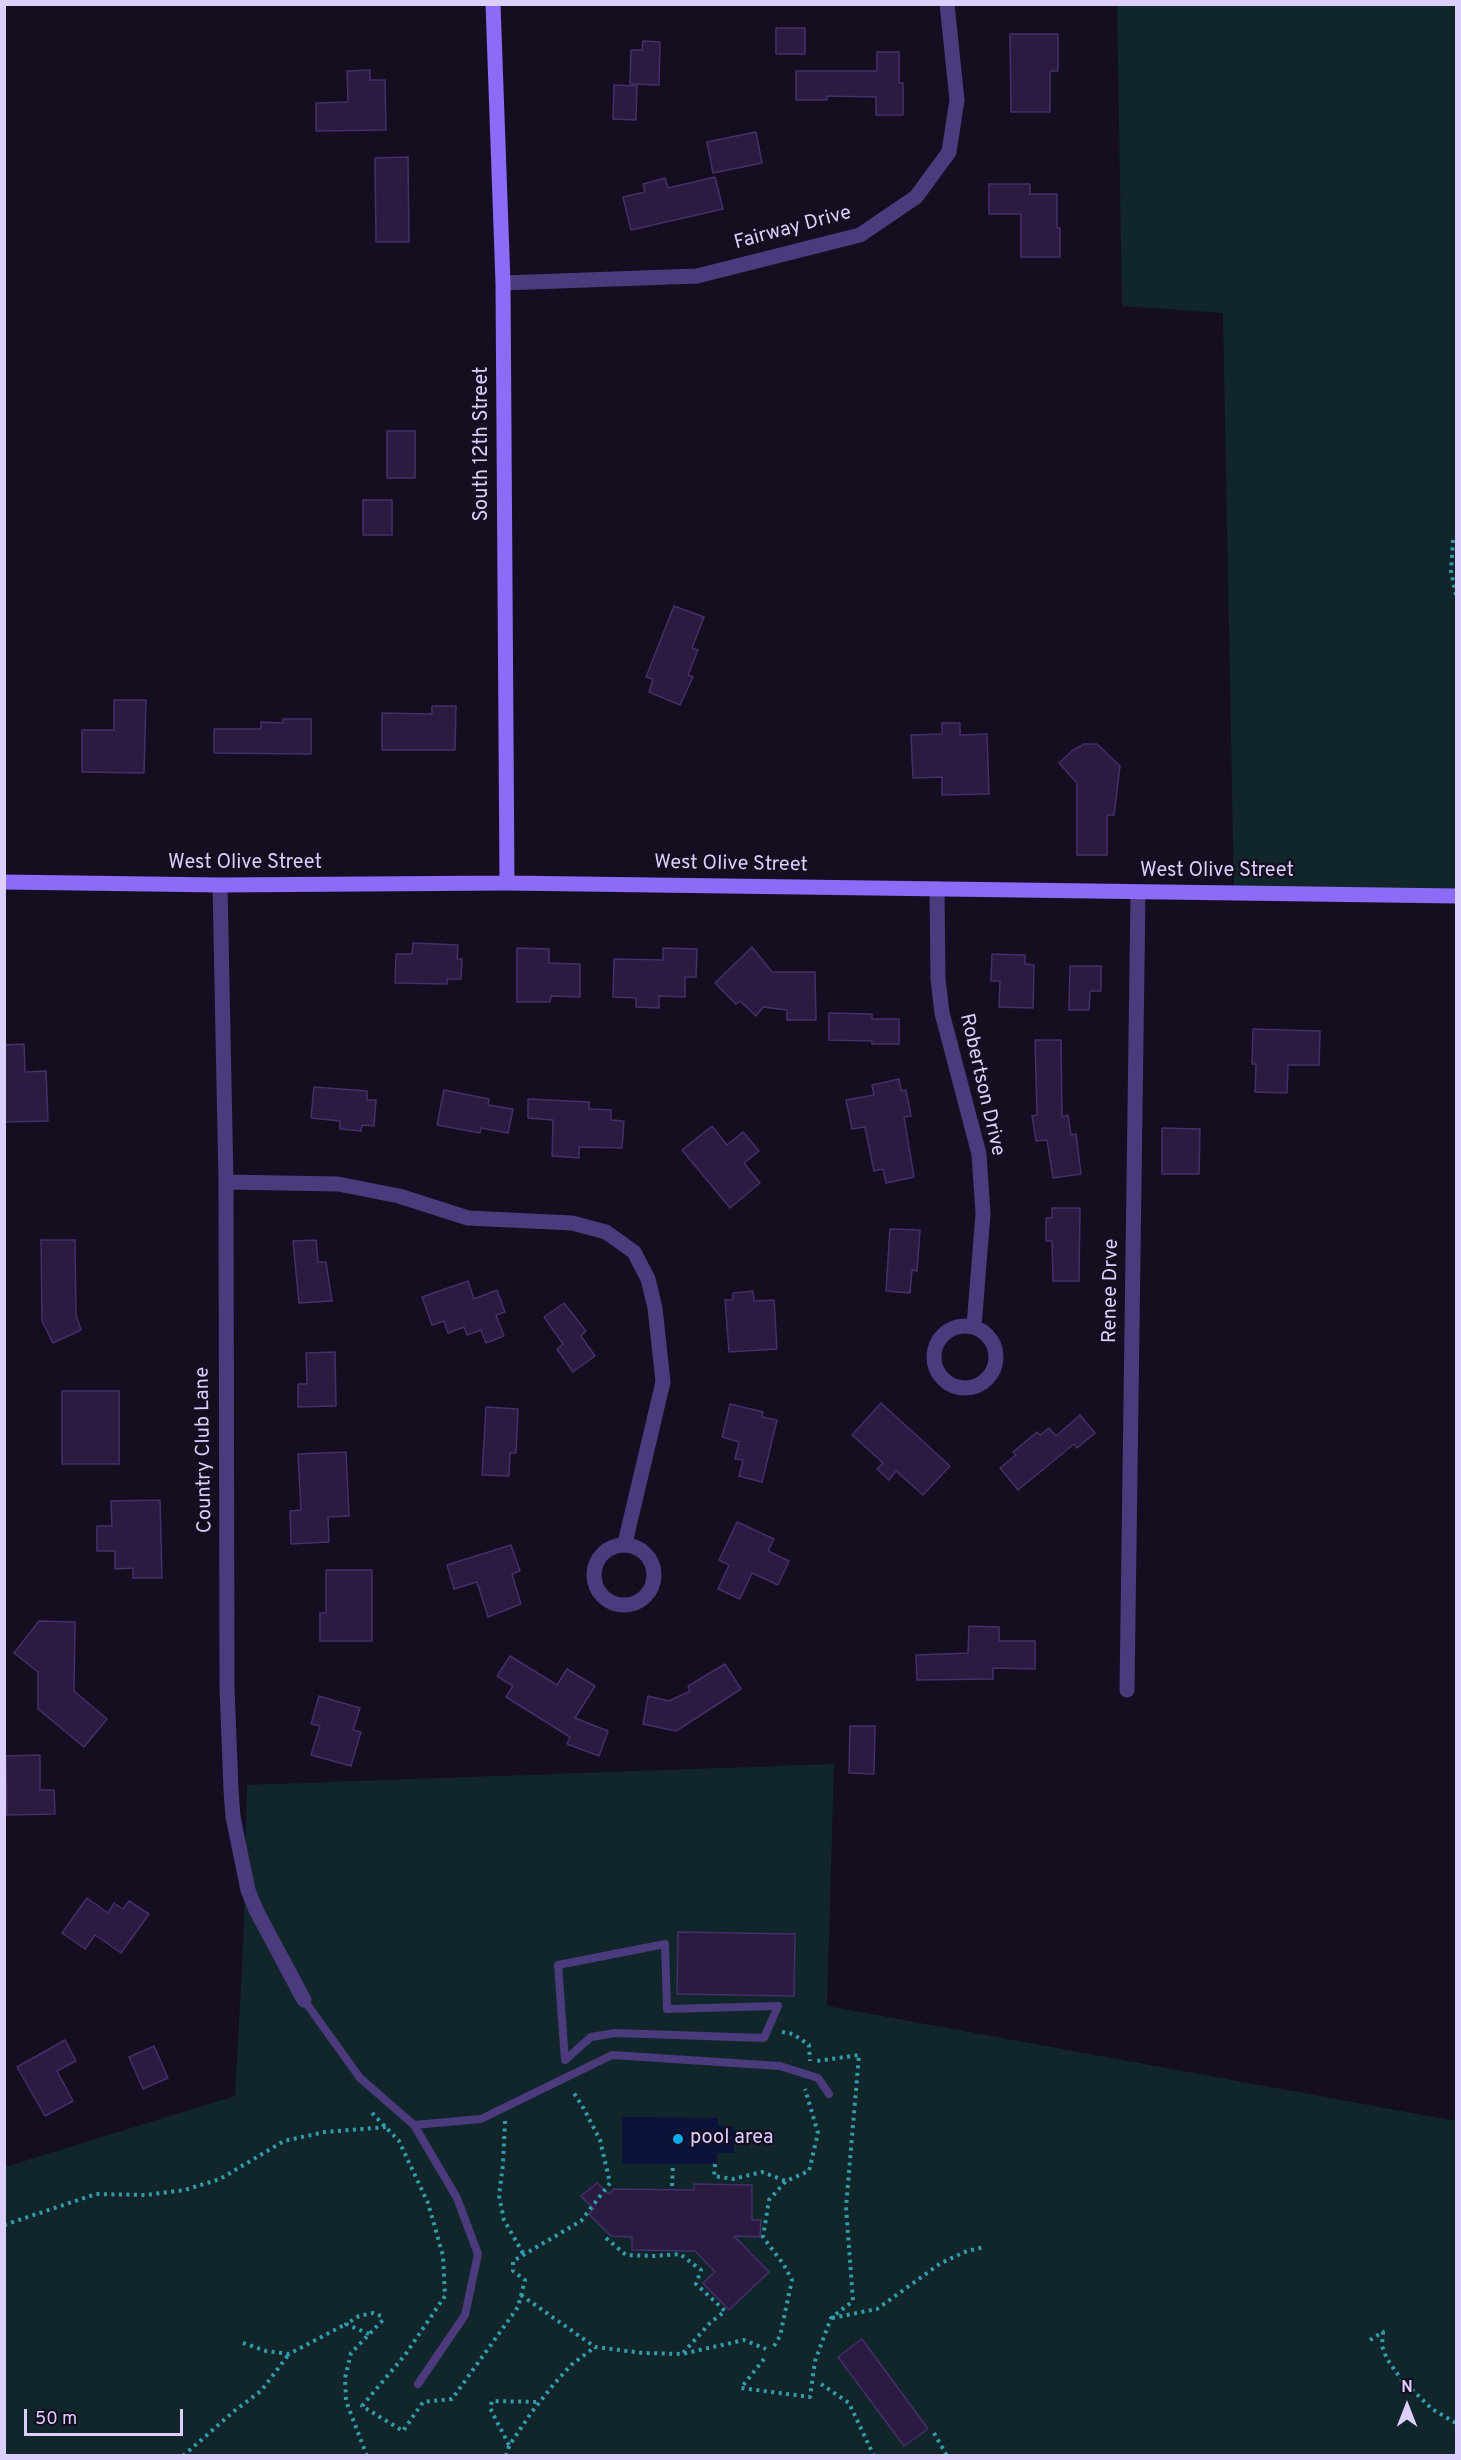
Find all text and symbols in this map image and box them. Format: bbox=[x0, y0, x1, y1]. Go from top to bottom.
street label: Fairway Drive bbox=[732, 202, 854, 256]
street label: South 12th Street bbox=[471, 366, 495, 522]
street label: West Olive Street bbox=[168, 852, 322, 876]
street label: West Olive Street bbox=[654, 852, 808, 878]
street label: West Olive Street bbox=[1140, 860, 1294, 884]
street label: Robertson Drive bbox=[953, 1011, 1009, 1159]
street label: Renee Drve bbox=[1099, 1239, 1125, 1343]
street label: Country Club Lane bbox=[192, 1367, 218, 1533]
place label: pool area bbox=[690, 2127, 773, 2151]
marker: pool area bbox=[671, 2132, 685, 2146]
north arrow bbox=[1377, 2376, 1437, 2436]
text: N bbox=[1401, 2378, 1413, 2398]
scale bar bbox=[27, 2397, 186, 2435]
text: 50 m bbox=[35, 2408, 77, 2431]

